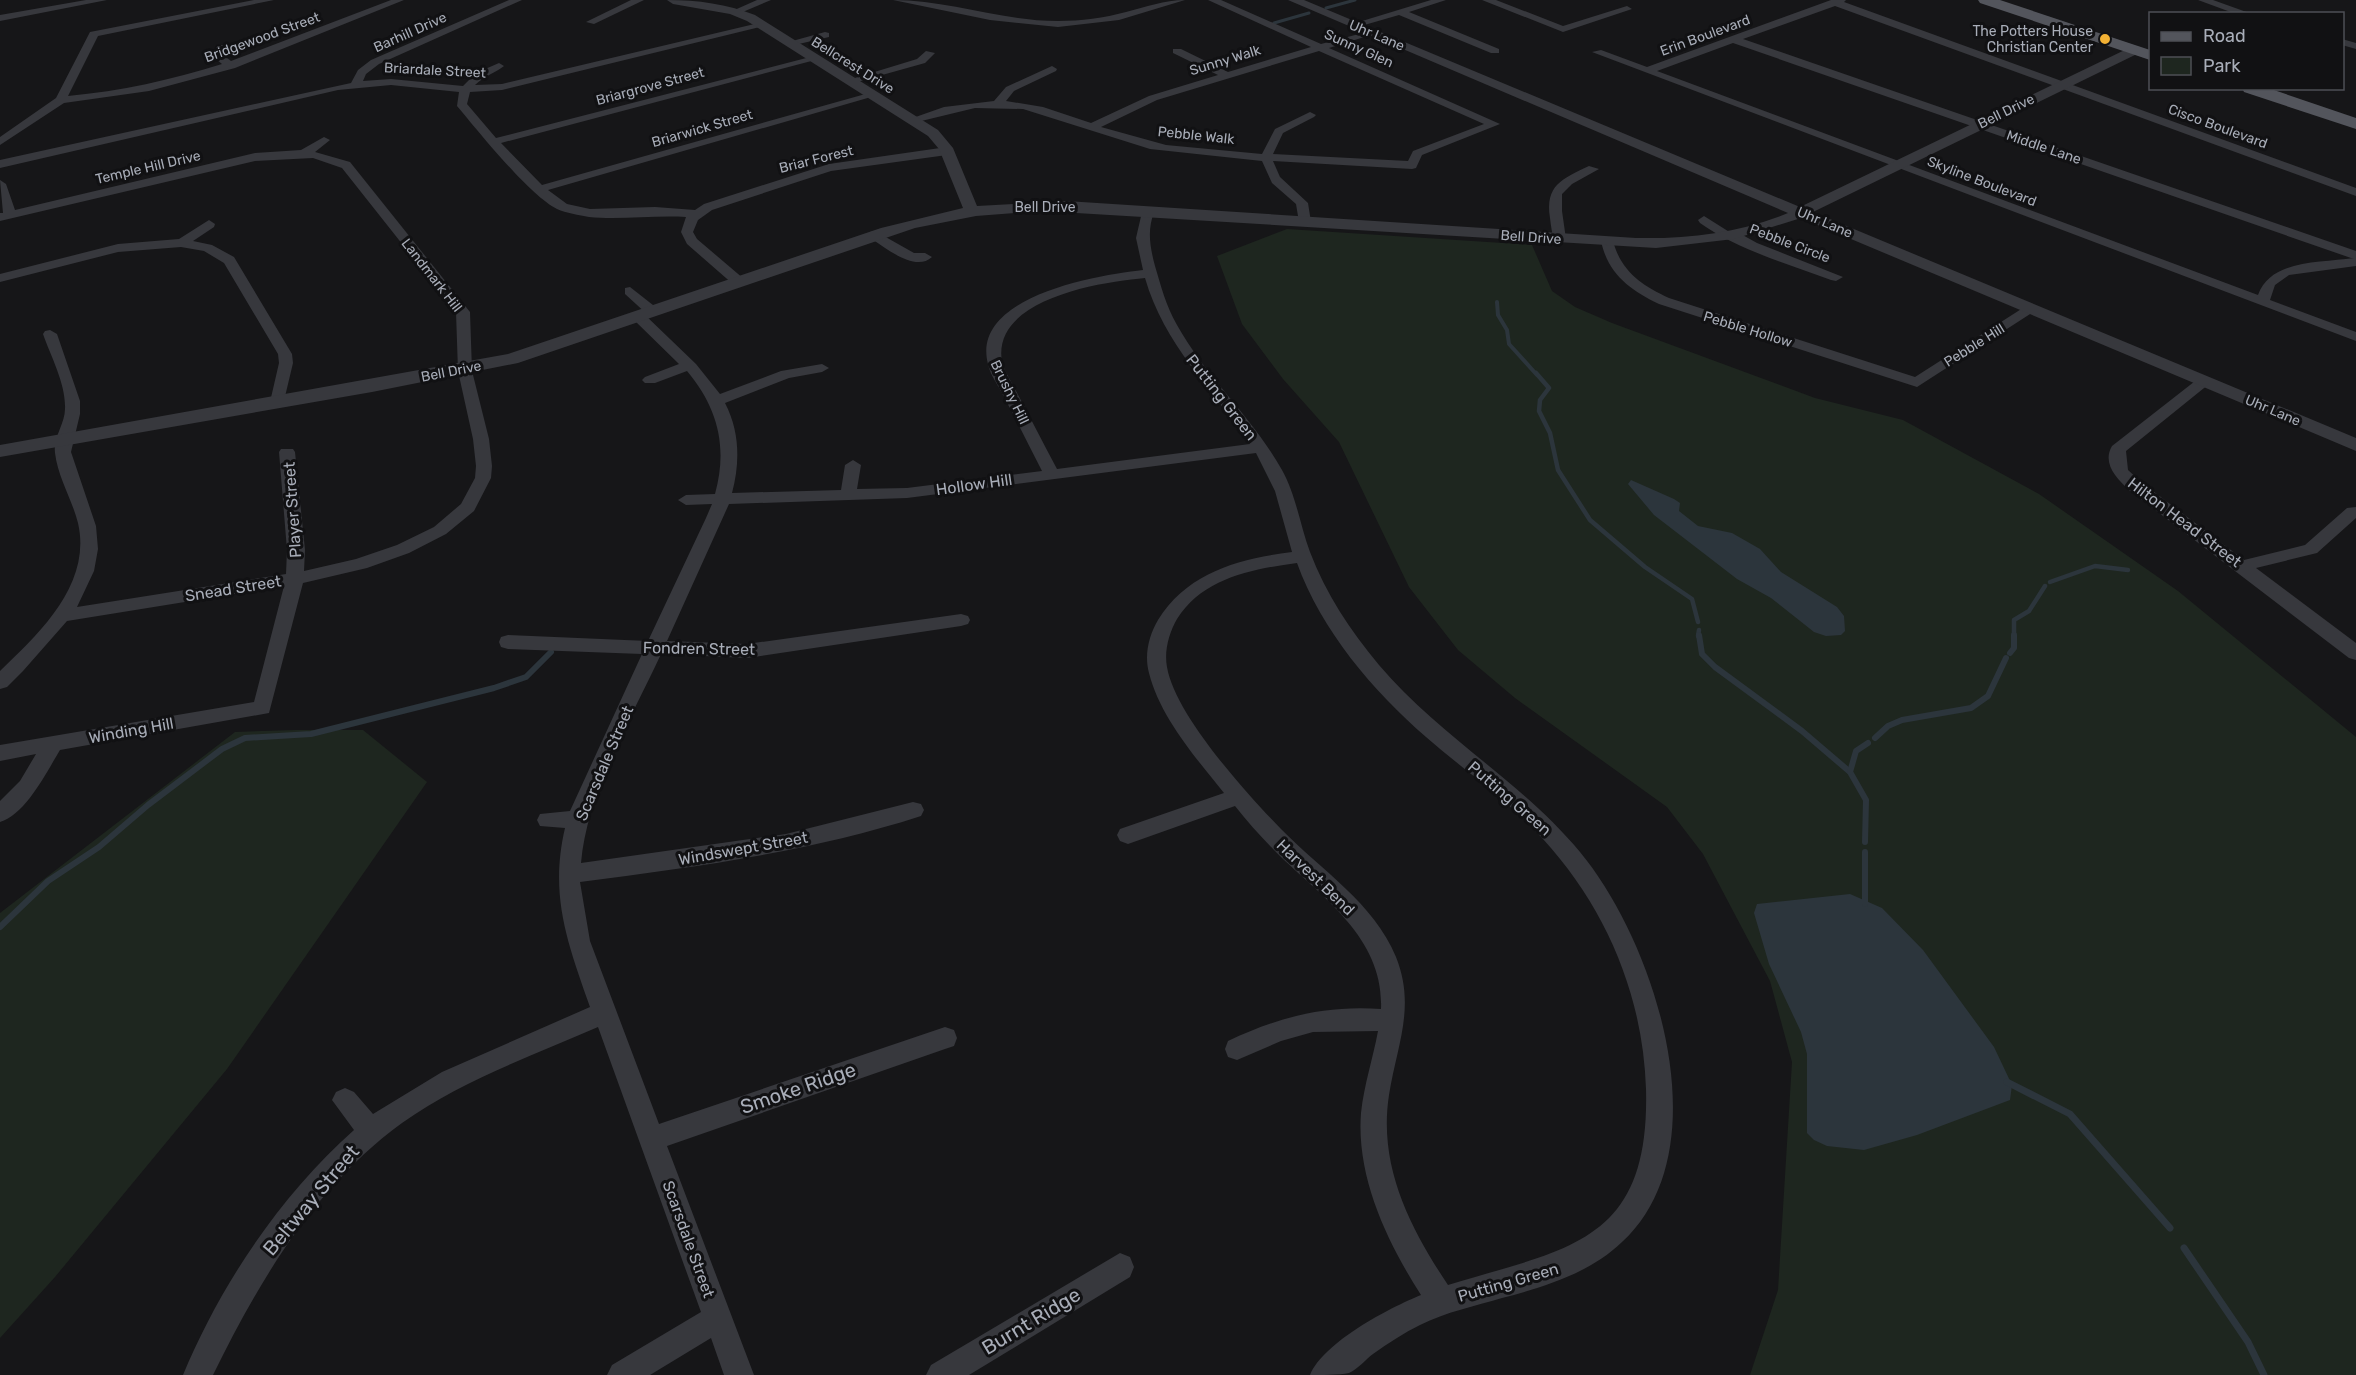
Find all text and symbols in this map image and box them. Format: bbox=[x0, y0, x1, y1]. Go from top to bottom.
street label: Bridgewood Street bbox=[202, 8, 323, 66]
street label: Barhill Drive bbox=[371, 9, 450, 56]
street label: Erin Boulevard bbox=[1658, 11, 1753, 60]
legend bbox=[2149, 12, 2344, 90]
street label: Uhr Lane bbox=[1346, 16, 1407, 55]
place label: The Potters House Christian Center bbox=[1972, 23, 2094, 56]
text: Road bbox=[2203, 25, 2246, 47]
street label: Sunny Glen bbox=[1322, 26, 1396, 71]
marker: The Potters House Christian Center bbox=[2098, 32, 2112, 46]
street label: Bellcrest Drive bbox=[808, 33, 897, 98]
street label: Sunny Walk bbox=[1187, 41, 1264, 79]
text: Park bbox=[2203, 55, 2241, 77]
street label: Briardale Street bbox=[384, 59, 487, 82]
street label: Briargrove Street bbox=[594, 64, 707, 109]
street label: Bell Drive bbox=[1975, 90, 2038, 132]
street label: Cisco Boulevard bbox=[2166, 101, 2270, 152]
street label: Briarwick Street bbox=[650, 106, 755, 151]
street label: Pebble Walk bbox=[1157, 123, 1236, 148]
street label: Middle Lane bbox=[2004, 127, 2084, 168]
street label: Briar Forest bbox=[777, 142, 856, 177]
street label: Temple Hill Drive bbox=[94, 147, 202, 188]
street label: Skyline Boulevard bbox=[1925, 153, 2039, 210]
street label: Bell Drive bbox=[1014, 199, 1076, 216]
street label: Uhr Lane bbox=[1794, 203, 1855, 242]
street label: Pebble Circle bbox=[1747, 220, 1833, 267]
street label: Bell Drive bbox=[1500, 227, 1562, 248]
street label: Landmark Hill bbox=[398, 235, 466, 315]
street label: Pebble Hollow bbox=[1701, 308, 1794, 351]
street label: Pebble Hill bbox=[1941, 320, 2008, 371]
street label: Putting Green bbox=[1182, 351, 1261, 444]
street label: Bell Drive bbox=[419, 357, 483, 386]
street label: Brushy Hill bbox=[987, 357, 1032, 427]
street label: Uhr Lane bbox=[2242, 391, 2303, 430]
street label: Player Street bbox=[280, 461, 305, 559]
street label: Hollow Hill bbox=[935, 470, 1013, 499]
street label: Hilton Head Street bbox=[2124, 474, 2245, 571]
street label: Snead Street bbox=[184, 572, 283, 605]
street label: Fondren Street bbox=[643, 638, 755, 659]
street label: Scarsdale Street bbox=[572, 703, 637, 824]
street label: Winding Hill bbox=[87, 714, 175, 747]
street label: Putting Green bbox=[1464, 757, 1555, 840]
street label: Windswept Street bbox=[677, 828, 809, 869]
street label: Harvest Bend bbox=[1273, 835, 1359, 919]
street label: Smoke Ridge bbox=[737, 1057, 859, 1119]
street label: Beltway Street bbox=[258, 1140, 364, 1260]
street label: Scarsdale Street bbox=[659, 1178, 719, 1300]
street label: Putting Green bbox=[1456, 1259, 1561, 1306]
street label: Burnt Ridge bbox=[977, 1282, 1085, 1360]

